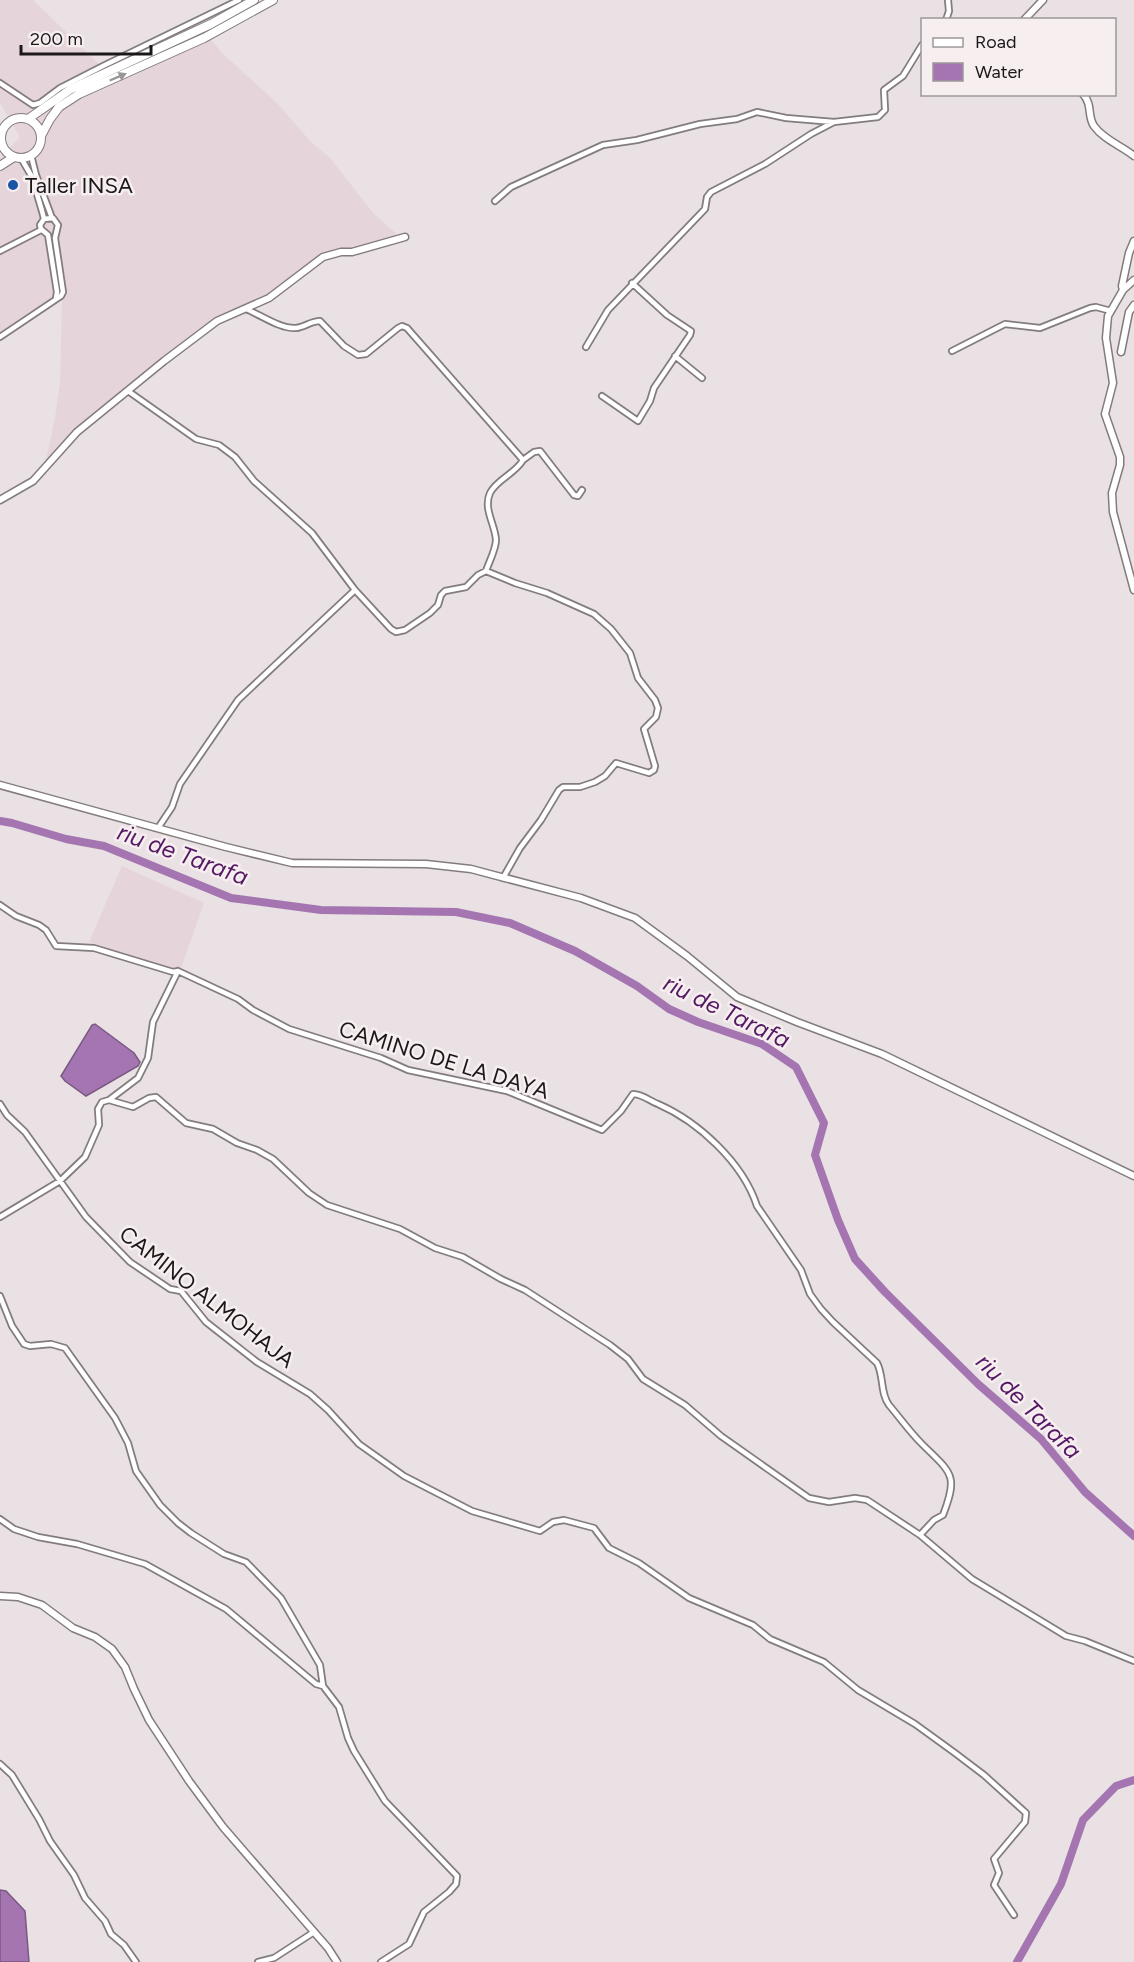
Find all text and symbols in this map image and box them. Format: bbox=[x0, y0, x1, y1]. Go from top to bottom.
scale bar bbox=[21, 18, 152, 56]
legend bbox=[921, 18, 1116, 96]
text: 200 m bbox=[30, 28, 83, 50]
text: Road bbox=[975, 31, 1016, 53]
text: Water bbox=[975, 61, 1023, 83]
one-way arrow bbox=[109, 72, 127, 81]
place label: Taller INSA bbox=[25, 172, 133, 199]
marker: Taller INSA bbox=[6, 178, 20, 192]
water label: riu de Tarafa bbox=[114, 817, 252, 891]
water label: riu de Tarafa bbox=[659, 968, 795, 1054]
street label: CAMINO DE LA DAYA bbox=[336, 1015, 552, 1105]
street label: CAMINO ALMOHAJA bbox=[114, 1220, 300, 1374]
water label: riu de Tarafa bbox=[970, 1347, 1088, 1465]

